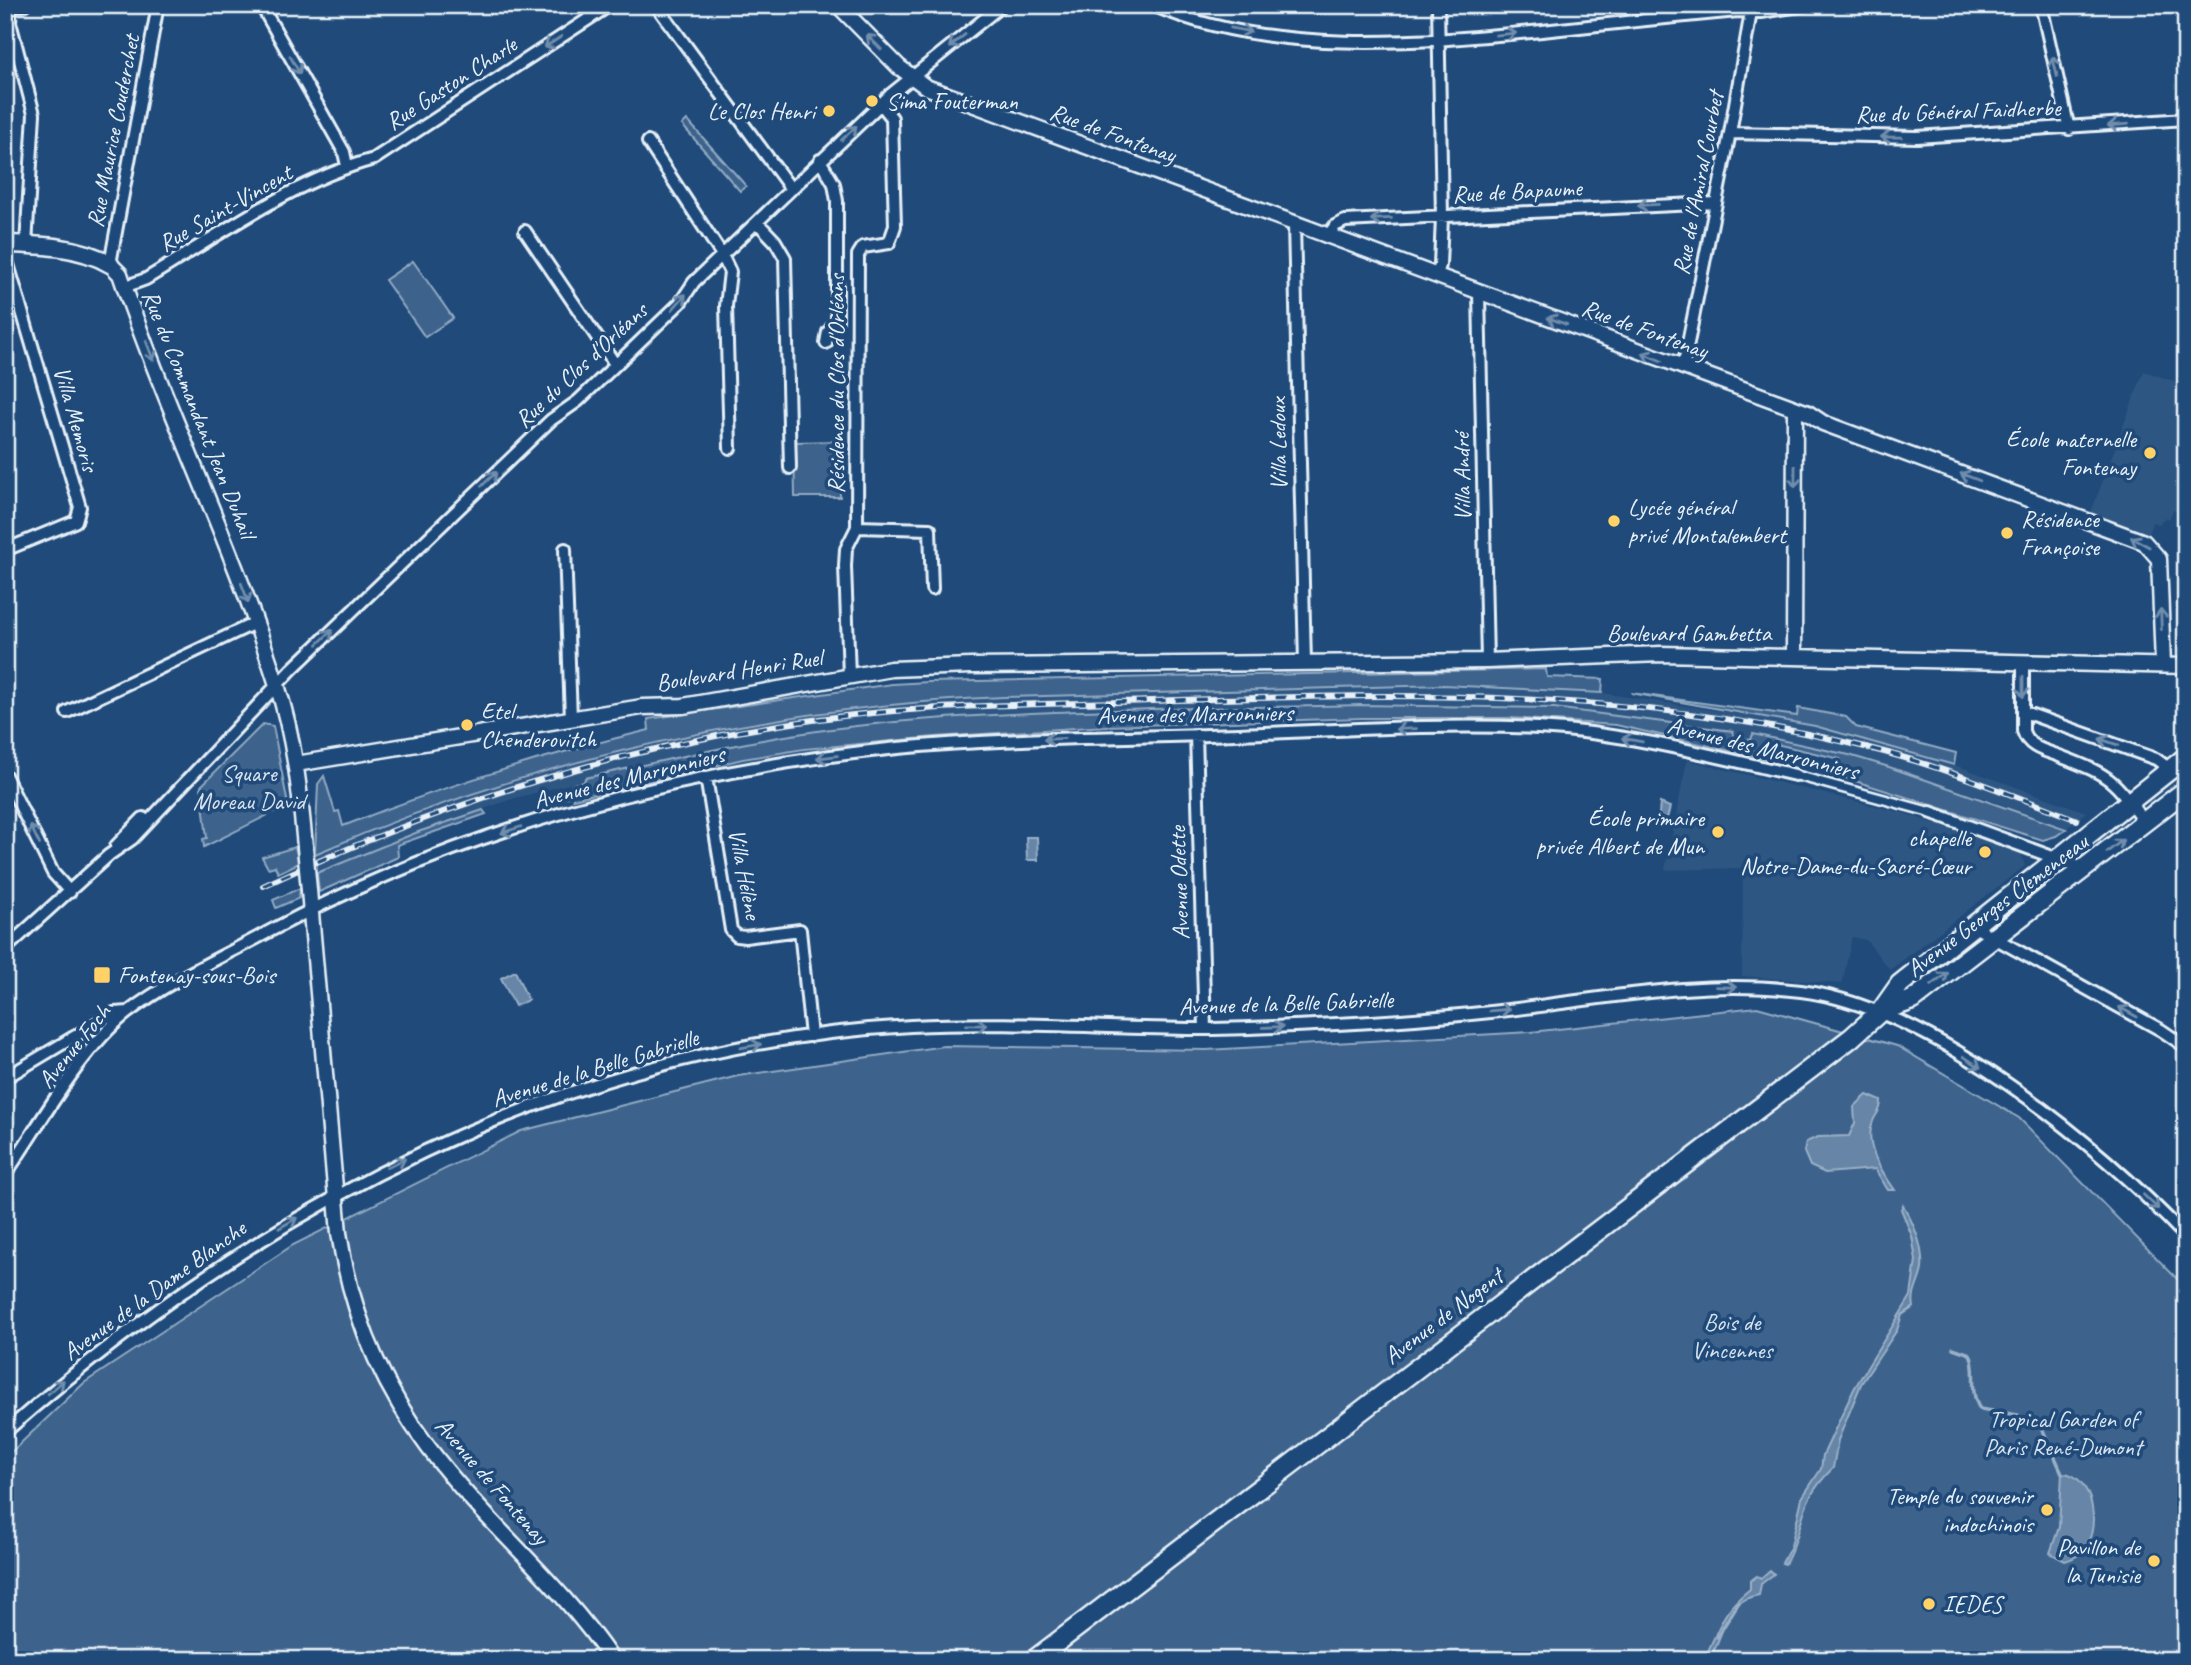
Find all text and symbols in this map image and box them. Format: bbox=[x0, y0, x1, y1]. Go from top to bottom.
one-way arrow bbox=[1229, 24, 1252, 37]
one-way arrow bbox=[1494, 27, 1517, 40]
street label: Rue Gaston Charle bbox=[380, 28, 524, 136]
street label: Rue Maurice Couderchet bbox=[80, 30, 147, 230]
one-way arrow bbox=[866, 34, 883, 51]
one-way arrow bbox=[949, 34, 967, 49]
one-way arrow bbox=[543, 36, 563, 50]
one-way arrow bbox=[288, 54, 302, 74]
one-way arrow bbox=[2048, 56, 2061, 79]
place label: Sima Fouterman bbox=[886, 86, 1018, 116]
street label: Rue de l'Amiral Courbet bbox=[1666, 86, 1731, 277]
street label: Rue du Général Faidherbe bbox=[1855, 92, 2063, 130]
marker: Sima Fouterman bbox=[864, 93, 880, 109]
place label: Le Clos Henri bbox=[708, 96, 818, 126]
street label: Rue de Fontenay bbox=[1046, 96, 1182, 170]
marker: Le Clos Henri bbox=[821, 103, 837, 119]
one-way arrow bbox=[2107, 119, 2130, 132]
one-way arrow bbox=[840, 124, 857, 141]
one-way arrow bbox=[1879, 130, 1902, 144]
street label: Rue Saint-Vincent bbox=[153, 157, 299, 258]
street label: Rue de Bapaume bbox=[1452, 173, 1585, 209]
one-way arrow bbox=[1637, 198, 1660, 211]
one-way arrow bbox=[1370, 213, 1393, 226]
street label: Résidence du Clos d'Orléans bbox=[821, 272, 851, 494]
street label: Rue du Commandant Jean Duhail bbox=[135, 286, 264, 546]
street label: Rue de Fontenay bbox=[1578, 292, 1714, 366]
one-way arrow bbox=[671, 293, 687, 311]
street label: Rue du Clos d'Orléans bbox=[508, 295, 655, 434]
one-way arrow bbox=[1546, 314, 1568, 326]
one-way arrow bbox=[144, 339, 157, 361]
one-way arrow bbox=[1641, 349, 1663, 362]
street label: Villa Memoris bbox=[47, 363, 106, 477]
street label: Villa Ledoux bbox=[1262, 396, 1294, 491]
place label: École maternelle Fontenay bbox=[2006, 424, 2138, 482]
street label: Villa André bbox=[1446, 428, 1478, 522]
marker: École maternelle Fontenay bbox=[2142, 445, 2158, 461]
one-way arrow bbox=[1788, 465, 1802, 488]
one-way arrow bbox=[1959, 469, 1981, 482]
one-way arrow bbox=[480, 471, 497, 488]
place label: Lycée général privé Montalembert bbox=[1628, 492, 1788, 550]
place label: Résidence Françoise bbox=[2021, 504, 2101, 562]
marker: Lycée général privé Montalembert bbox=[1606, 513, 1622, 529]
marker: Résidence Françoise bbox=[1999, 525, 2015, 541]
one-way arrow bbox=[2130, 535, 2150, 549]
one-way arrow bbox=[240, 581, 253, 603]
one-way arrow bbox=[2155, 608, 2168, 631]
street label: Boulevard Gambetta bbox=[1607, 618, 1773, 648]
one-way arrow bbox=[317, 629, 334, 646]
street label: Boulevard Henri Ruel bbox=[654, 641, 828, 698]
one-way arrow bbox=[2017, 675, 2030, 698]
place label: Etel Chenderovitch bbox=[481, 696, 597, 754]
street label: Avenue des Marronniers bbox=[1097, 697, 1296, 731]
street label: Avenue des Marronniers bbox=[1664, 710, 1864, 787]
marker: Etel Chenderovitch bbox=[459, 717, 475, 733]
one-way arrow bbox=[1394, 723, 1417, 736]
one-way arrow bbox=[1043, 733, 1066, 746]
one-way arrow bbox=[1621, 733, 1644, 746]
one-way arrow bbox=[2098, 735, 2120, 747]
street label: Avenue des Marronniers bbox=[530, 738, 730, 815]
one-way arrow bbox=[816, 750, 839, 763]
park label: Square Moreau David bbox=[193, 758, 309, 816]
place label: École primaire privée Albert de Mun bbox=[1536, 803, 1706, 861]
street label: Avenue Odette bbox=[1162, 823, 1196, 940]
place label: chapelle Notre-Dame-du-Sacré-Cœur bbox=[1740, 823, 1973, 881]
one-way arrow bbox=[500, 824, 522, 837]
marker: École primaire privée Albert de Mun bbox=[1710, 824, 1726, 840]
one-way arrow bbox=[27, 825, 41, 846]
street label: Villa Hélène bbox=[722, 826, 769, 924]
street label: Avenue Georges Clemenceau bbox=[1900, 826, 2096, 983]
one-way arrow bbox=[2105, 839, 2124, 853]
marker: chapelle Notre-Dame-du-Sacré-Cœur bbox=[1977, 844, 1993, 860]
place label: Fontenay-sous-Bois bbox=[118, 960, 278, 990]
marker: Fontenay-sous-Bois bbox=[92, 965, 112, 985]
one-way arrow bbox=[1931, 972, 1950, 987]
one-way arrow bbox=[1715, 980, 1738, 993]
street label: Avenue de la Belle Gabrielle bbox=[1178, 984, 1396, 1022]
street label: Avenue Foch bbox=[31, 996, 118, 1094]
one-way arrow bbox=[1488, 1004, 1511, 1017]
one-way arrow bbox=[2118, 1005, 2138, 1019]
one-way arrow bbox=[965, 1018, 988, 1032]
one-way arrow bbox=[1262, 1020, 1285, 1033]
street label: Avenue de la Belle Gabrielle bbox=[488, 1022, 704, 1114]
one-way arrow bbox=[739, 1039, 762, 1053]
one-way arrow bbox=[1962, 1055, 1981, 1069]
one-way arrow bbox=[385, 1156, 406, 1170]
one-way arrow bbox=[2142, 1194, 2159, 1211]
street label: Avenue de la Dame Blanche bbox=[56, 1212, 253, 1367]
one-way arrow bbox=[277, 1216, 297, 1230]
street label: Avenue de Nogent bbox=[1377, 1259, 1511, 1371]
park label: Bois de Vincennes bbox=[1692, 1307, 1774, 1365]
one-way arrow bbox=[47, 1379, 65, 1395]
park label: Tropical Garden of Paris René-Dumont bbox=[1984, 1404, 2145, 1462]
street label: Avenue de Fontenay bbox=[429, 1411, 556, 1552]
place label: Temple du souvenir indochinois bbox=[1887, 1481, 2035, 1539]
marker: Temple du souvenir indochinois bbox=[2039, 1502, 2055, 1518]
place label: Pavillon de la Tunisie bbox=[2057, 1532, 2142, 1590]
marker: Pavillon de la Tunisie bbox=[2146, 1553, 2162, 1569]
place label: IEDES bbox=[1943, 1589, 2006, 1619]
marker: IEDES bbox=[1921, 1596, 1937, 1612]

